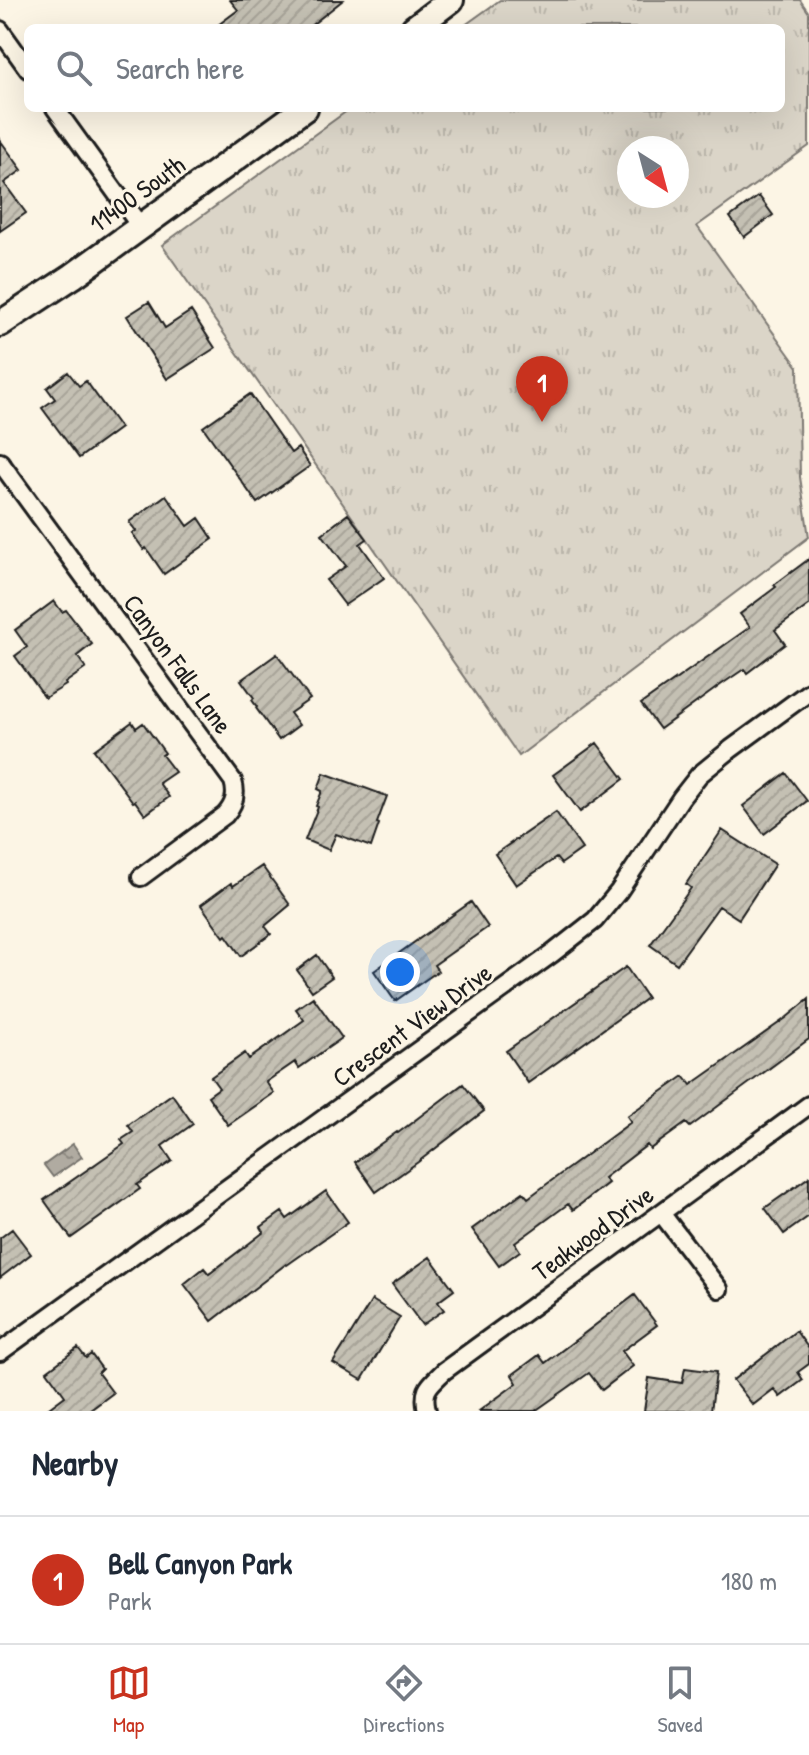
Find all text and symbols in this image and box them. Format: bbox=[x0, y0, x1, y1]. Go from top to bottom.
search box bbox=[24, 24, 785, 112]
icon: search bbox=[52, 46, 96, 90]
text: Search here bbox=[116, 48, 244, 88]
north arrow bbox=[617, 136, 689, 208]
street label: 11400 South bbox=[82, 147, 192, 240]
pin: 1 bbox=[516, 356, 568, 422]
street label: Canyon Falls Lane bbox=[116, 587, 241, 741]
your location bbox=[380, 952, 420, 992]
street label: Crescent View Drive bbox=[325, 955, 499, 1094]
street label: Teakwood Drive bbox=[525, 1177, 660, 1288]
text: Nearby bbox=[32, 1440, 118, 1486]
text: Bell Canyon Park bbox=[108, 1543, 292, 1583]
text: 1 bbox=[53, 1563, 63, 1598]
text: 180 m bbox=[721, 1563, 777, 1598]
text: Park bbox=[108, 1583, 152, 1618]
tab: Map bbox=[107, 1661, 151, 1739]
tab: Directions bbox=[364, 1661, 445, 1739]
tab: Saved bbox=[658, 1661, 702, 1739]

